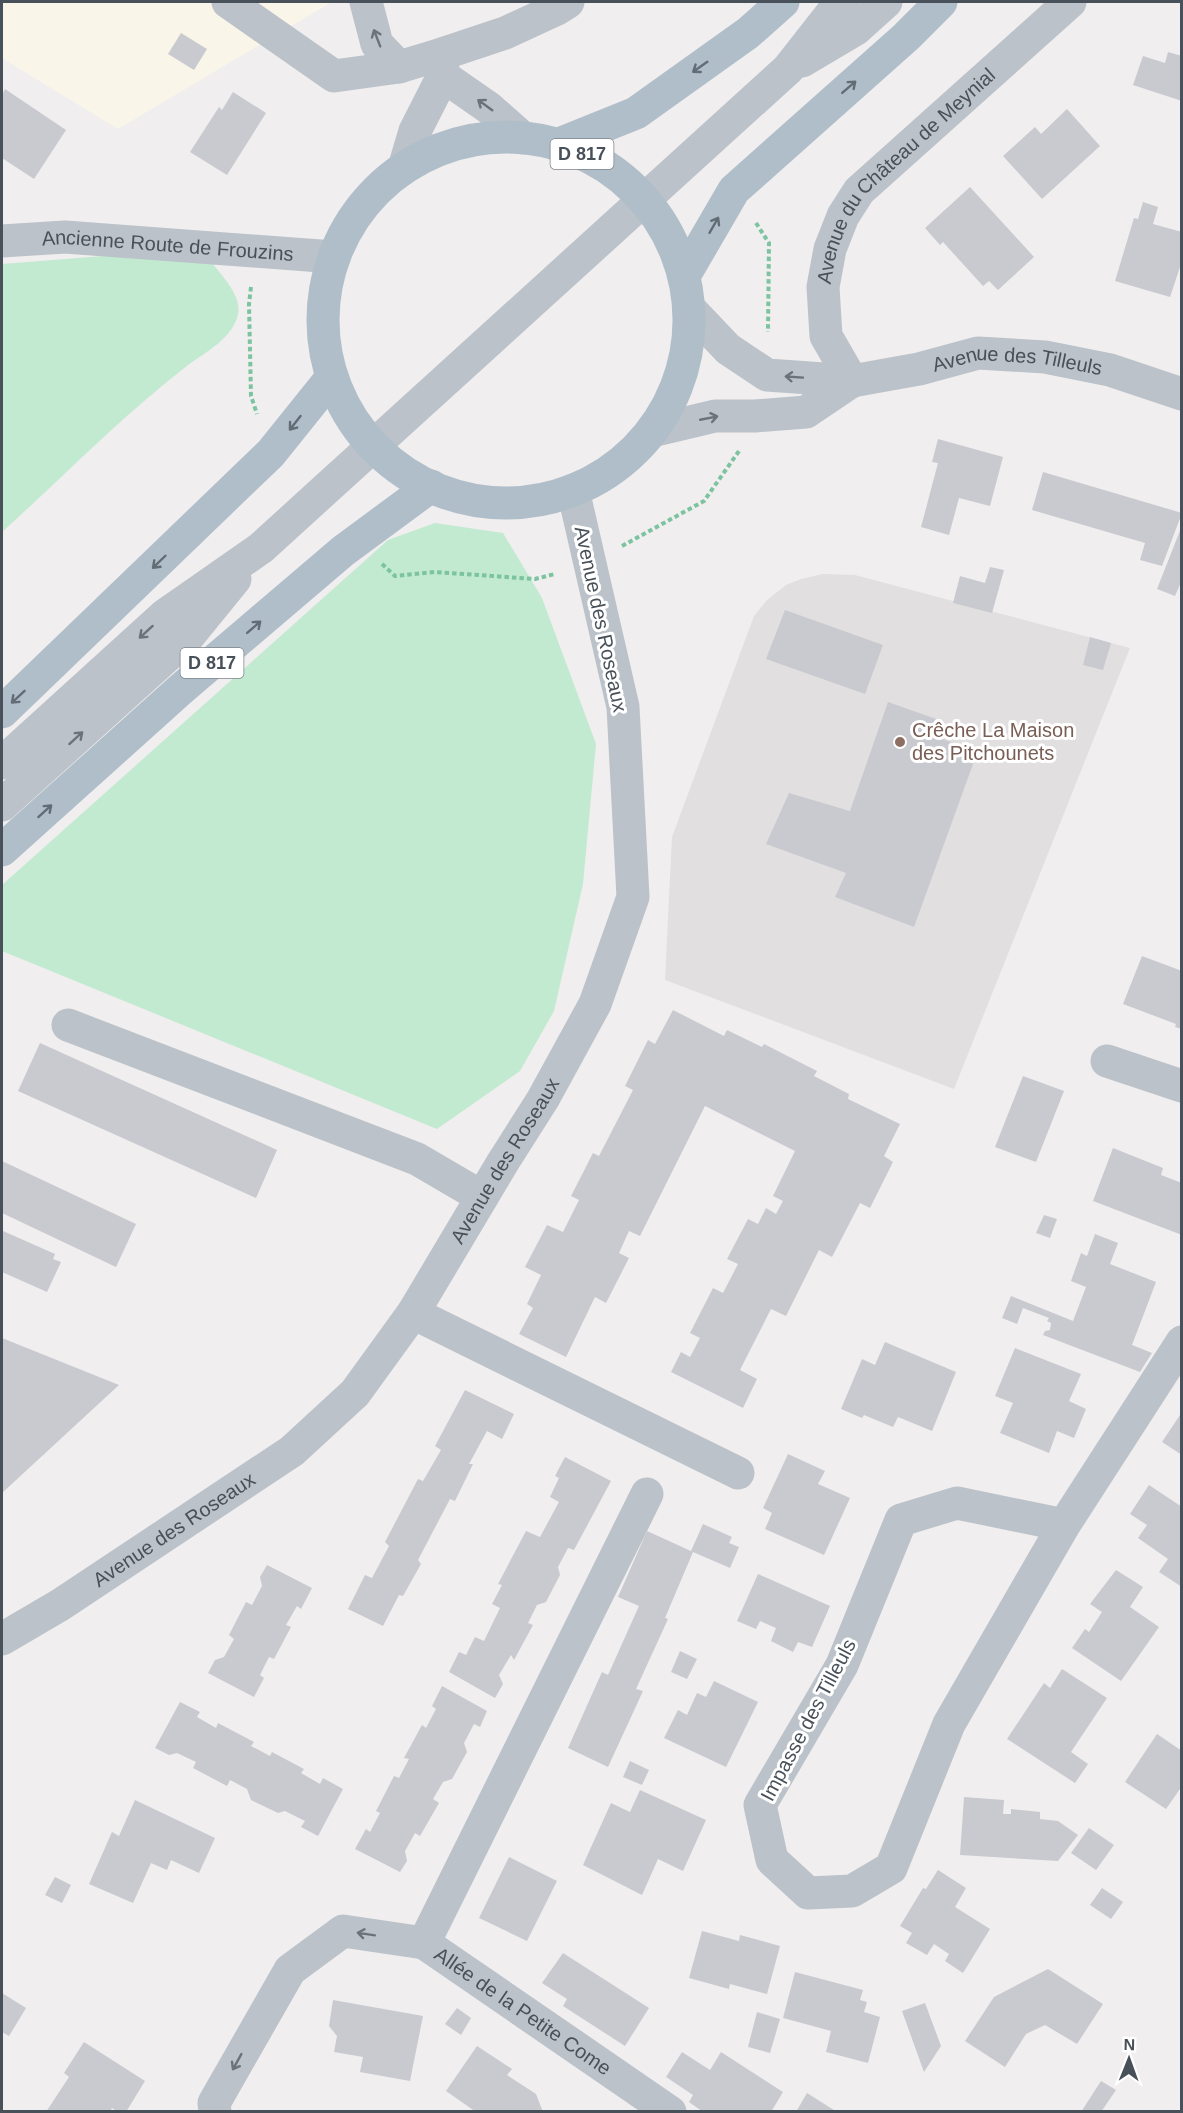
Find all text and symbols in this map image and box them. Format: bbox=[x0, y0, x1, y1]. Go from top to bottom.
one-way arrow bbox=[370, 29, 381, 47]
one-way arrow bbox=[693, 61, 709, 73]
street label: Avenue du Château de Meynial bbox=[813, 64, 999, 286]
one-way arrow bbox=[841, 80, 856, 94]
one-way arrow bbox=[477, 99, 493, 111]
road number: D 817 bbox=[550, 139, 614, 169]
one-way arrow bbox=[708, 217, 720, 234]
street label: Ancienne Route de Frouzins bbox=[41, 226, 294, 265]
street label: Avenue des Tilleuls bbox=[930, 342, 1104, 379]
one-way arrow bbox=[784, 371, 804, 382]
one-way arrow bbox=[699, 412, 718, 423]
one-way arrow bbox=[289, 414, 302, 430]
street label: Avenue des Roseaux bbox=[571, 524, 631, 714]
one-way arrow bbox=[152, 555, 167, 569]
one-way arrow bbox=[246, 620, 261, 634]
one-way arrow bbox=[139, 625, 154, 639]
road number: D 817 bbox=[180, 648, 244, 678]
one-way arrow bbox=[11, 690, 26, 704]
place label: Crêche La Maison des Pitchounets bbox=[912, 719, 1074, 764]
one-way arrow bbox=[68, 731, 83, 745]
marker: Crêche La Maison des Pitchounets bbox=[893, 735, 907, 749]
one-way arrow bbox=[37, 804, 52, 818]
street label: Avenue des Roseaux bbox=[446, 1074, 563, 1247]
street label: Avenue des Roseaux bbox=[89, 1468, 259, 1591]
street label: Impasse des Tilleuls bbox=[756, 1635, 860, 1805]
one-way arrow bbox=[357, 1929, 376, 1940]
street label: Allée de la Petite Come bbox=[431, 1943, 615, 2079]
north arrow bbox=[1099, 2029, 1159, 2089]
text: N bbox=[1123, 2036, 1135, 2053]
one-way arrow bbox=[231, 2052, 242, 2070]

